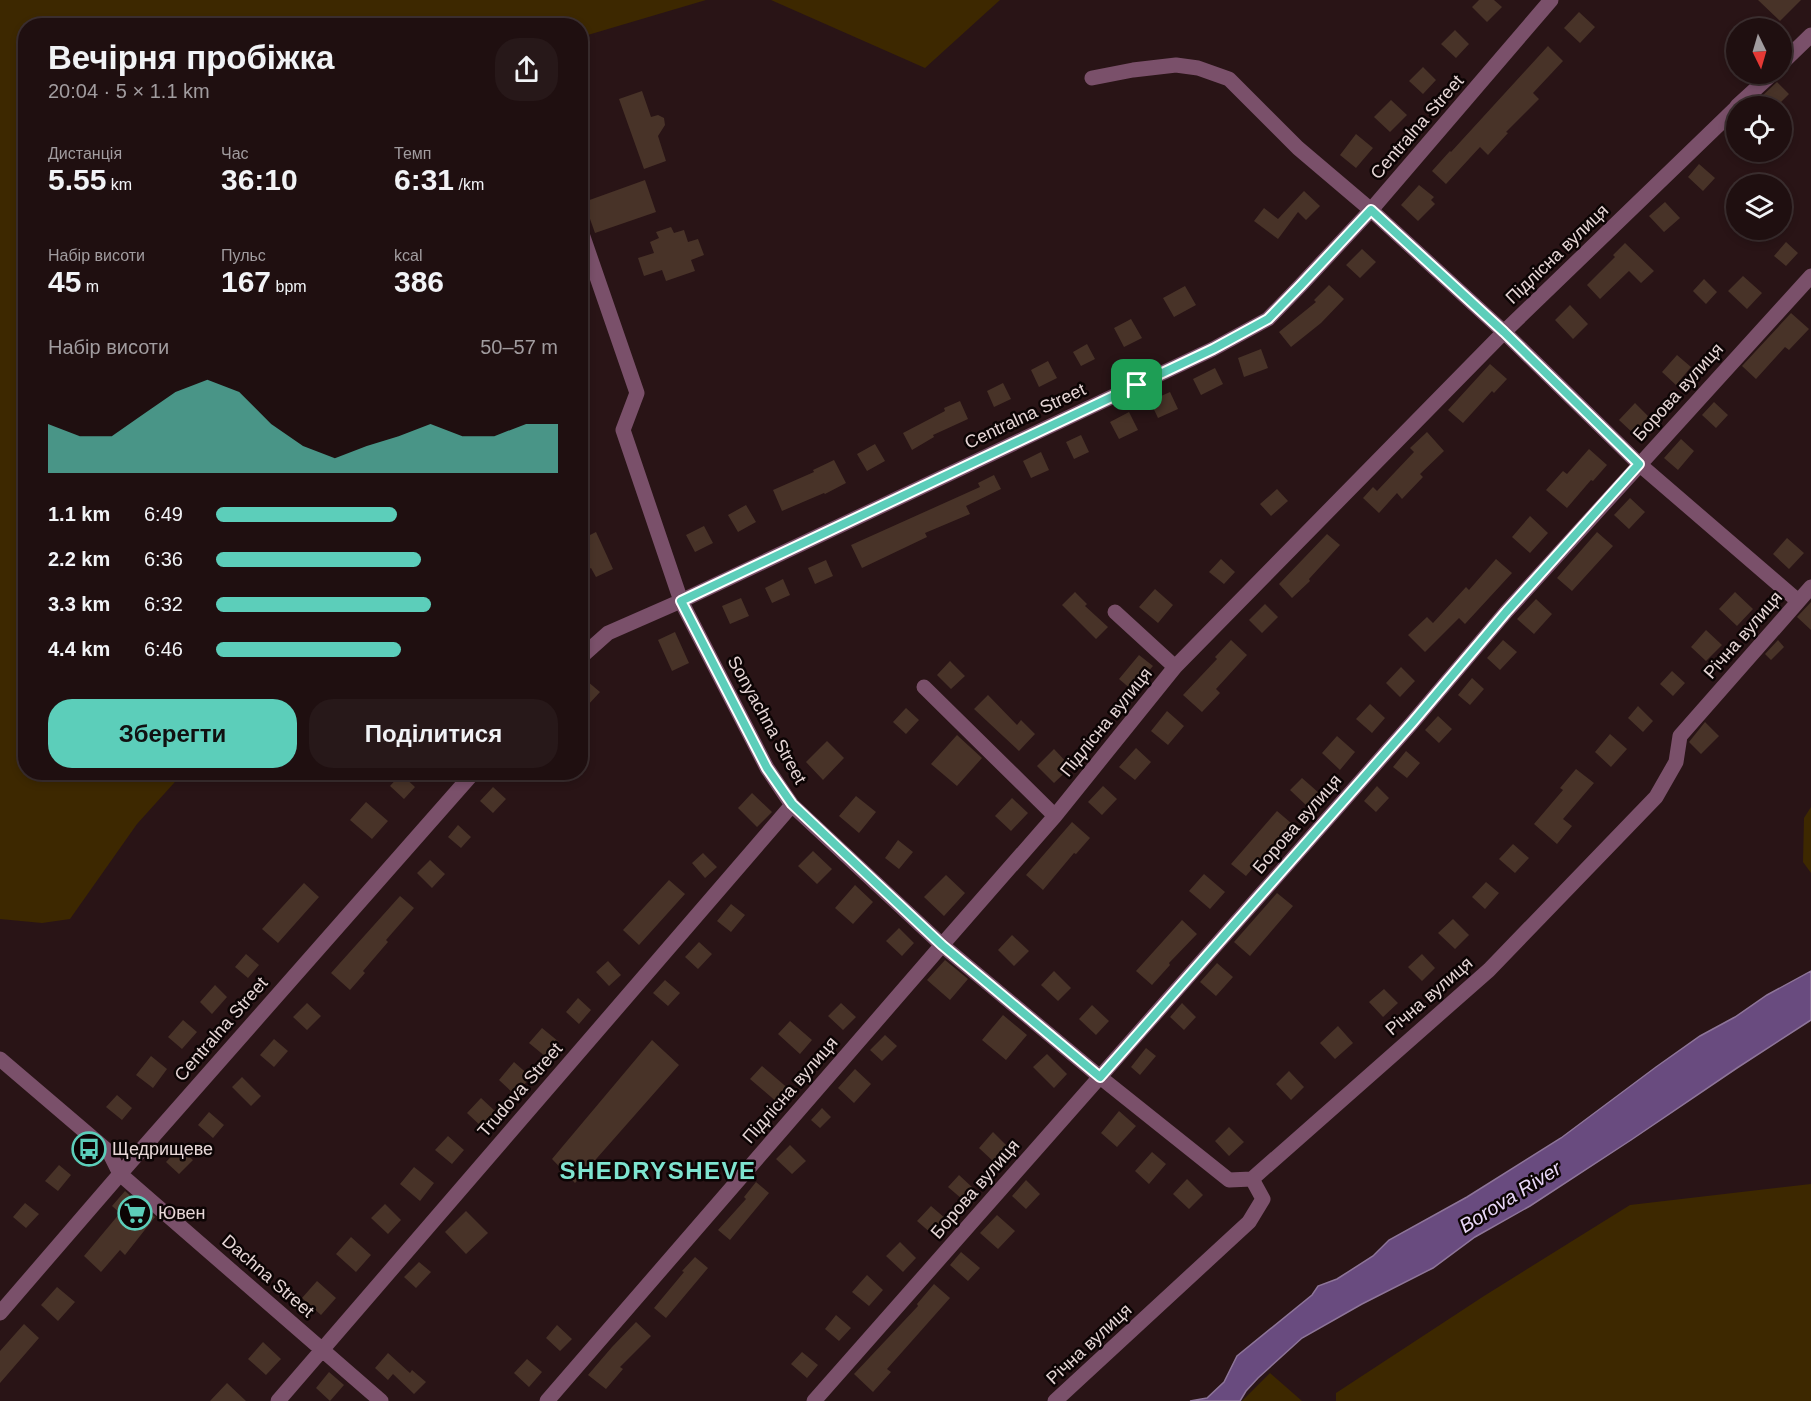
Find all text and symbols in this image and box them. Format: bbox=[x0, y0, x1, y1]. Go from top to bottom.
north arrow bbox=[1726, 18, 1792, 84]
map controls bbox=[1726, 18, 1792, 240]
button: share bbox=[495, 38, 558, 101]
text: Вечірня пробіжка bbox=[48, 39, 334, 76]
street label: Centralna Street bbox=[1366, 71, 1468, 183]
text: 20:04 · 5 × 1.1 km bbox=[48, 80, 210, 102]
button: locate bbox=[1726, 96, 1792, 162]
text: Дистанція bbox=[48, 145, 122, 162]
text: Час bbox=[221, 145, 249, 162]
text: Темп bbox=[394, 145, 431, 162]
text: 5.55 bbox=[48, 163, 106, 196]
text: 36:10 bbox=[221, 163, 298, 196]
text: 6:31 bbox=[394, 163, 454, 196]
button: layers bbox=[1726, 174, 1792, 240]
text: km bbox=[106, 176, 132, 193]
text: /km bbox=[454, 176, 484, 193]
street label: Підлісна вулиця bbox=[1502, 200, 1612, 308]
text: Набір висоти bbox=[48, 247, 145, 264]
text: Пульс bbox=[221, 247, 266, 264]
text: kcal bbox=[394, 247, 422, 264]
text: 45 bbox=[48, 265, 81, 298]
text: 167 bbox=[221, 265, 271, 298]
text: 386 bbox=[394, 265, 444, 298]
text: m bbox=[81, 278, 99, 295]
text: bpm bbox=[271, 278, 307, 295]
text: Набір висоти bbox=[48, 336, 169, 358]
text: 50–57 m bbox=[480, 336, 558, 358]
street label: Борова вулиця bbox=[1629, 339, 1727, 445]
pin bbox=[1111, 359, 1162, 410]
icon: arrive bbox=[1120, 368, 1153, 401]
street label: Centralna Street bbox=[961, 379, 1089, 453]
text: 1.1 km bbox=[48, 503, 110, 525]
text: 6:49 bbox=[144, 503, 183, 525]
text: 2.2 km bbox=[48, 548, 110, 570]
text: 6:36 bbox=[144, 548, 183, 570]
street label: Річна вулиця bbox=[1700, 587, 1786, 683]
text: 3.3 km bbox=[48, 593, 110, 615]
text: 6:32 bbox=[144, 593, 183, 615]
text: 4.4 km bbox=[48, 638, 110, 660]
text: 6:46 bbox=[144, 638, 183, 660]
street label: Sonyachna Street bbox=[724, 653, 810, 787]
street label: Підлісна вулиця bbox=[1056, 664, 1156, 780]
button: Зберегти bbox=[48, 699, 297, 768]
button: Поділитися bbox=[309, 699, 558, 768]
street label: Борова вулиця bbox=[1249, 770, 1345, 878]
street label: Річна вулиця bbox=[1381, 953, 1477, 1039]
street label: Centralna Street bbox=[170, 973, 272, 1085]
street label: Підлісна вулиця bbox=[738, 1033, 842, 1147]
street label: Trudova Street bbox=[474, 1039, 566, 1141]
bus stop icon: Щедрищеве bbox=[71, 1131, 107, 1167]
street label: Борова вулиця bbox=[927, 1135, 1023, 1243]
place label: Щедрищеве bbox=[112, 1139, 213, 1159]
water label: Borova River bbox=[1455, 1156, 1566, 1237]
district label: SHEDRYSHEVE bbox=[560, 1157, 757, 1184]
supermarket icon: Ювен bbox=[117, 1195, 153, 1231]
place label: Ювен bbox=[158, 1203, 206, 1223]
street label: Dachna Street bbox=[218, 1231, 318, 1321]
street label: Річна вулиця bbox=[1042, 1300, 1136, 1388]

